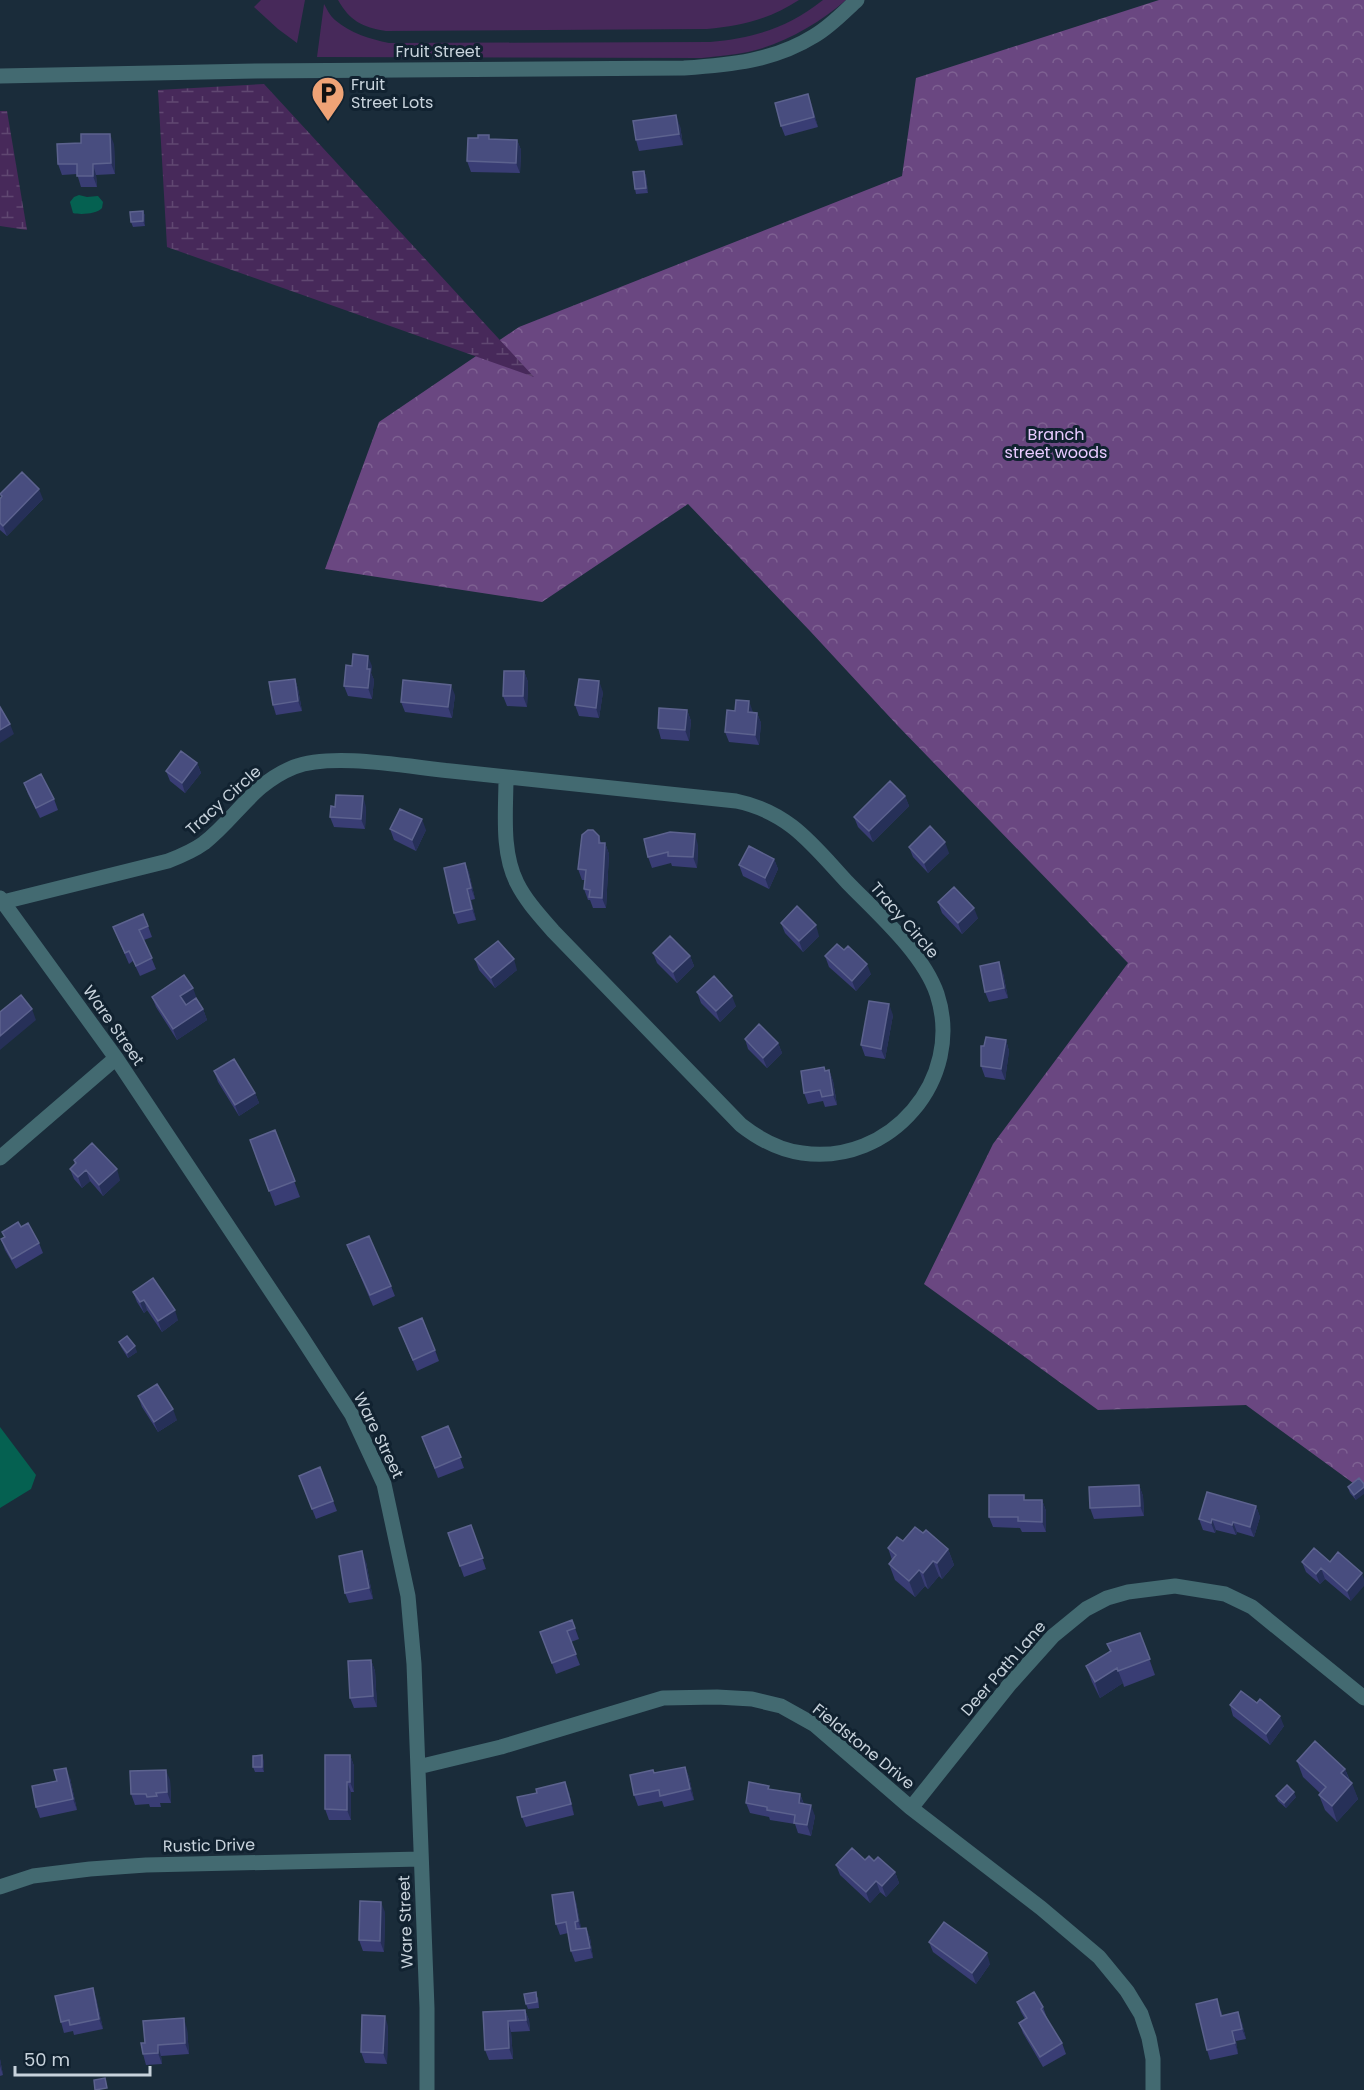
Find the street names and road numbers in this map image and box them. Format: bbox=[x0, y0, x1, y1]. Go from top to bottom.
street label: Fruit Street bbox=[395, 40, 481, 63]
street label: Tracy Circle bbox=[181, 760, 266, 840]
street label: Tracy Circle bbox=[865, 877, 944, 963]
street label: Ware Street bbox=[77, 980, 150, 1070]
street label: Ware Street bbox=[348, 1388, 409, 1482]
street label: Deer Path Lane bbox=[955, 1616, 1051, 1721]
street label: Fieldstone Drive bbox=[808, 1698, 920, 1795]
street label: Rustic Drive bbox=[163, 1833, 255, 1858]
street label: Ware Street bbox=[392, 1875, 419, 1969]

